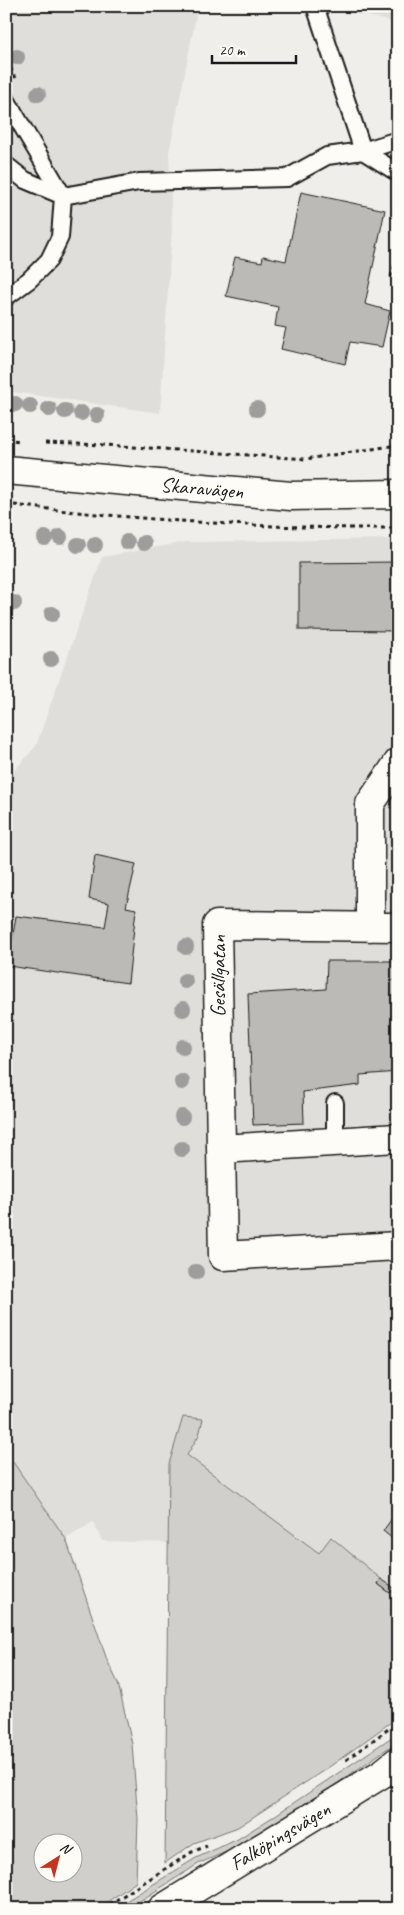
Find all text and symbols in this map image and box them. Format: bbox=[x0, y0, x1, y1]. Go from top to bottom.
scale bar bbox=[212, 32, 295, 64]
text: 20 m bbox=[219, 41, 246, 60]
street label: Skaravägen bbox=[159, 471, 245, 505]
street label: Gesällgatan bbox=[205, 934, 231, 1017]
street label: Falköpingsvägen bbox=[225, 1796, 335, 1876]
north arrow bbox=[32, 1832, 82, 1882]
text: N bbox=[57, 1838, 76, 1859]

